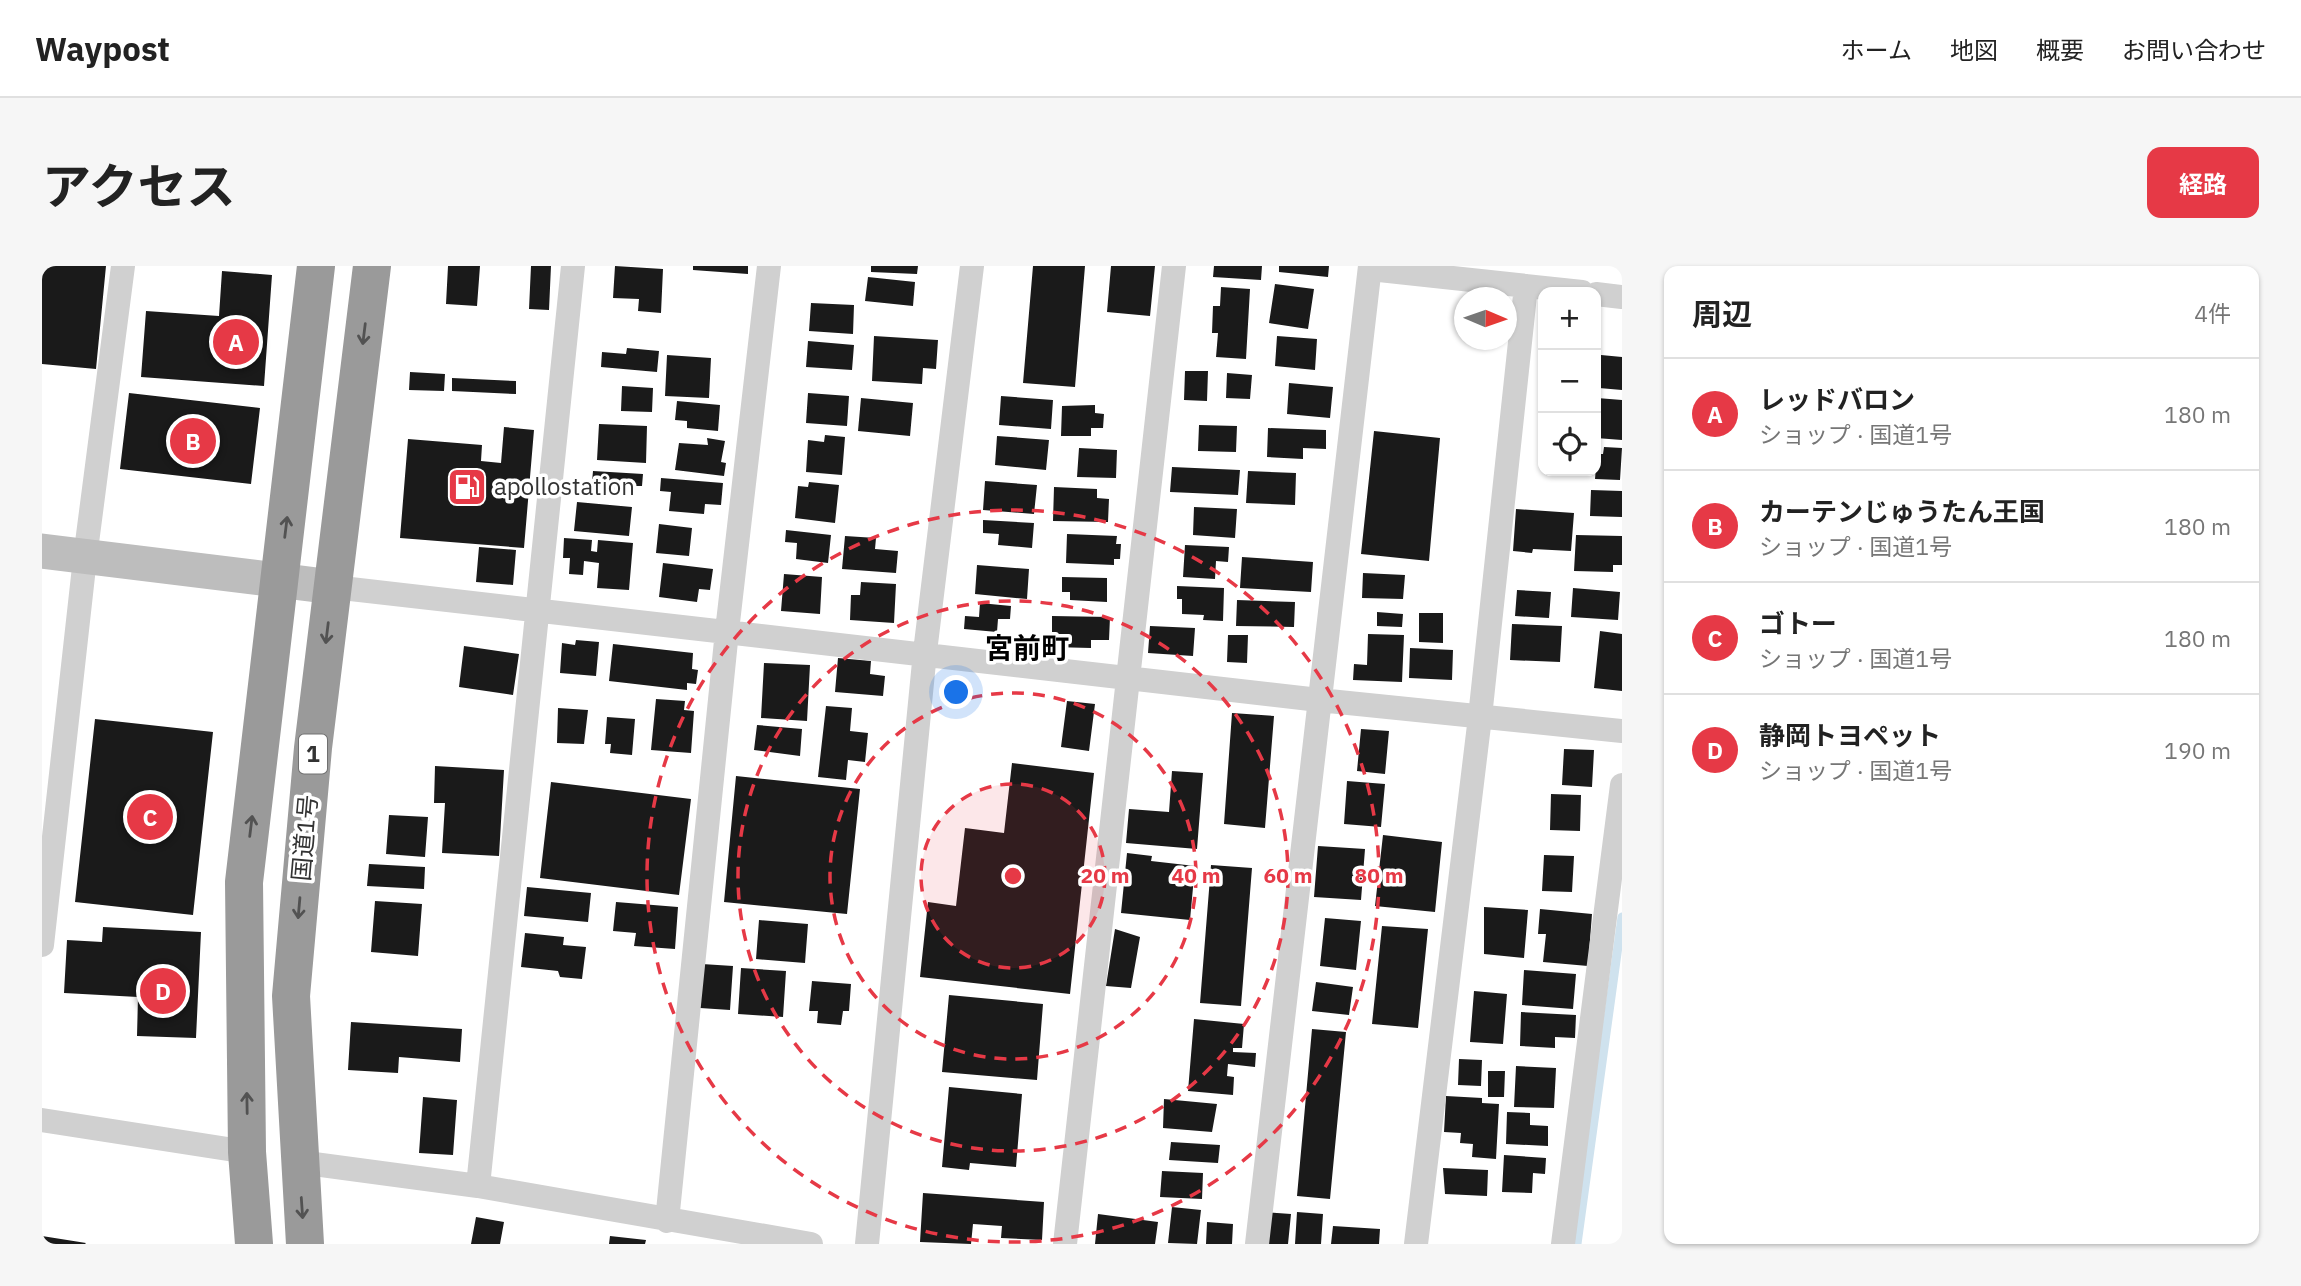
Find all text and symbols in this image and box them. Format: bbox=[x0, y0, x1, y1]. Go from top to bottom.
text: Waypost bbox=[35, 27, 170, 70]
text: ホーム bbox=[1841, 34, 1912, 66]
text: 地図 bbox=[1950, 34, 1998, 66]
text: 概要 bbox=[2036, 34, 2084, 66]
text: お問い合わせ bbox=[2122, 34, 2266, 66]
button: 経路 bbox=[2147, 147, 2259, 218]
text: アクセス bbox=[42, 154, 236, 217]
north arrow bbox=[1454, 287, 1517, 350]
map controls bbox=[1538, 287, 1601, 476]
button: + bbox=[1538, 287, 1601, 350]
text: 周辺 bbox=[1692, 294, 1752, 333]
text: 4件 bbox=[2194, 298, 2231, 328]
pin: A bbox=[213, 316, 259, 368]
one-way arrow bbox=[357, 322, 370, 345]
button: − bbox=[1538, 350, 1601, 413]
text: レッドバロン bbox=[1759, 382, 1915, 416]
text: A bbox=[1707, 399, 1723, 429]
text: 180 m bbox=[2164, 399, 2231, 429]
button: locate bbox=[1538, 413, 1601, 476]
pin: B bbox=[170, 415, 216, 467]
text: ショップ · 国道1号 bbox=[1759, 419, 1952, 449]
fuel station icon: apollostation bbox=[446, 466, 488, 508]
place label: apollostation bbox=[494, 470, 635, 502]
text: カーテンじゅうたん王国 bbox=[1759, 494, 2045, 528]
text: B bbox=[1707, 511, 1723, 541]
text: 180 m bbox=[2164, 511, 2231, 541]
one-way arrow bbox=[279, 517, 292, 539]
text: ショップ · 国道1号 bbox=[1759, 531, 1952, 561]
text: ゴトー bbox=[1759, 606, 1837, 640]
one-way arrow bbox=[321, 621, 334, 643]
text: C bbox=[1708, 623, 1722, 653]
text: 180 m bbox=[2164, 623, 2231, 653]
district label: 宮前町 bbox=[985, 629, 1069, 666]
text: ショップ · 国道1号 bbox=[1759, 643, 1952, 673]
your location bbox=[939, 675, 973, 709]
text: 静岡トヨペット bbox=[1759, 718, 1941, 752]
road number: 1 bbox=[299, 734, 327, 774]
text: D bbox=[1707, 735, 1723, 765]
text: 190 m bbox=[2164, 735, 2231, 765]
text: ショップ · 国道1号 bbox=[1759, 755, 1952, 785]
pin: C bbox=[127, 791, 173, 843]
street label: 国道1号 bbox=[284, 793, 324, 882]
one-way arrow bbox=[244, 816, 257, 838]
text: 20 m bbox=[1081, 861, 1129, 889]
text: 40 m bbox=[1172, 861, 1220, 889]
text: 60 m bbox=[1264, 861, 1312, 889]
text: 80 m bbox=[1355, 861, 1403, 889]
centre of rings bbox=[1001, 864, 1025, 888]
one-way arrow bbox=[292, 896, 305, 918]
pin: D bbox=[140, 965, 186, 1017]
one-way arrow bbox=[240, 1091, 254, 1114]
one-way arrow bbox=[296, 1196, 309, 1219]

